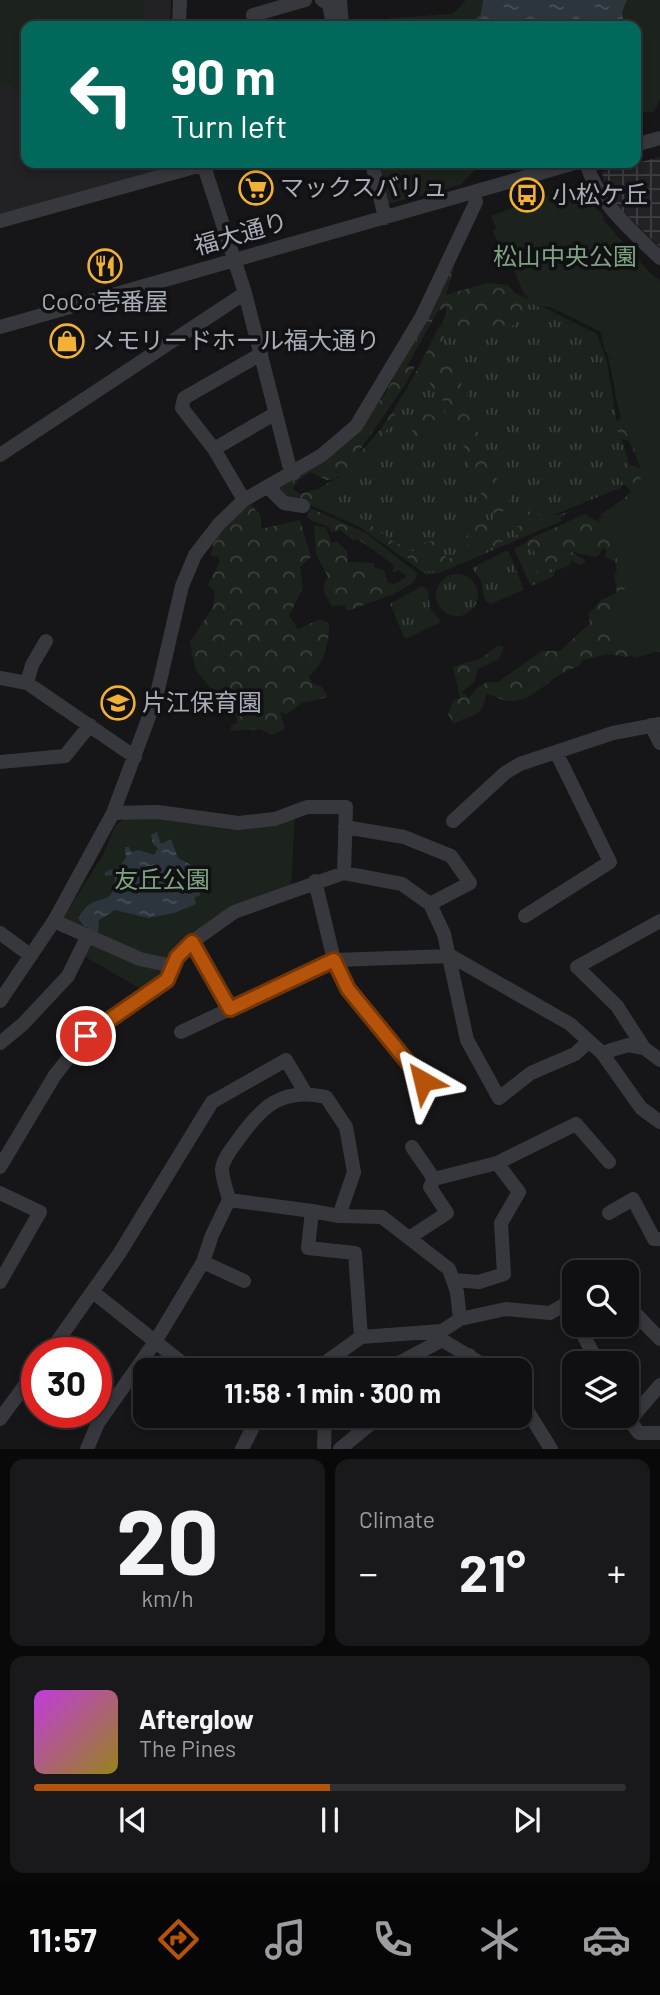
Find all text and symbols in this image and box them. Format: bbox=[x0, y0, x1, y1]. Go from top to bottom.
text: 90 m bbox=[171, 46, 276, 105]
icon: left bbox=[56, 49, 147, 140]
text: Turn left bbox=[171, 106, 288, 144]
supermarket icon: マックスバリュ bbox=[237, 169, 275, 207]
place label: マックスバリュ bbox=[280, 172, 447, 201]
bus stop icon: 小松ケ丘 bbox=[508, 176, 546, 214]
place label: 小松ケ丘 bbox=[552, 179, 648, 208]
street label: 福大通り bbox=[190, 205, 291, 260]
park label: 松山中央公園 bbox=[493, 241, 637, 270]
restaurant icon: CoCo壱番屋 bbox=[86, 247, 124, 285]
place label: CoCo壱番屋 bbox=[41, 286, 169, 315]
shop icon: メモリードホール福大通り bbox=[48, 322, 86, 360]
place label: メモリードホール福大通り bbox=[92, 325, 380, 354]
school or university icon: 片江保育園 bbox=[99, 684, 137, 722]
place label: 片江保育園 bbox=[142, 687, 262, 716]
park label: 友丘公園 bbox=[114, 864, 210, 893]
pin bbox=[56, 1006, 116, 1066]
icon: arrive bbox=[67, 1017, 105, 1055]
position arrow bbox=[386, 1044, 460, 1118]
map controls bbox=[562, 1260, 639, 1428]
button: search bbox=[562, 1260, 639, 1337]
speed limit sign: 30 bbox=[21, 1337, 112, 1428]
button: layers bbox=[562, 1351, 639, 1428]
text: 11:58 · 1 min · 300 m bbox=[224, 1377, 441, 1408]
text: 20 bbox=[116, 1484, 219, 1593]
text: Climate bbox=[359, 1505, 435, 1533]
text: 21° bbox=[459, 1540, 526, 1602]
text: − bbox=[359, 1549, 378, 1595]
text: + bbox=[607, 1549, 626, 1595]
text: km/h bbox=[141, 1584, 194, 1612]
text: Afterglow bbox=[139, 1703, 254, 1734]
text: The Pines bbox=[139, 1734, 236, 1762]
icon: previous bbox=[114, 1801, 152, 1839]
icon: pause bbox=[311, 1801, 349, 1839]
icon: next bbox=[508, 1801, 546, 1839]
icon: directions bbox=[154, 1915, 203, 1964]
icon: music bbox=[261, 1915, 310, 1964]
icon: phone bbox=[368, 1915, 417, 1964]
icon: climate bbox=[475, 1915, 524, 1964]
icon: car bbox=[582, 1915, 631, 1964]
text: 11:57 bbox=[29, 1920, 97, 1958]

